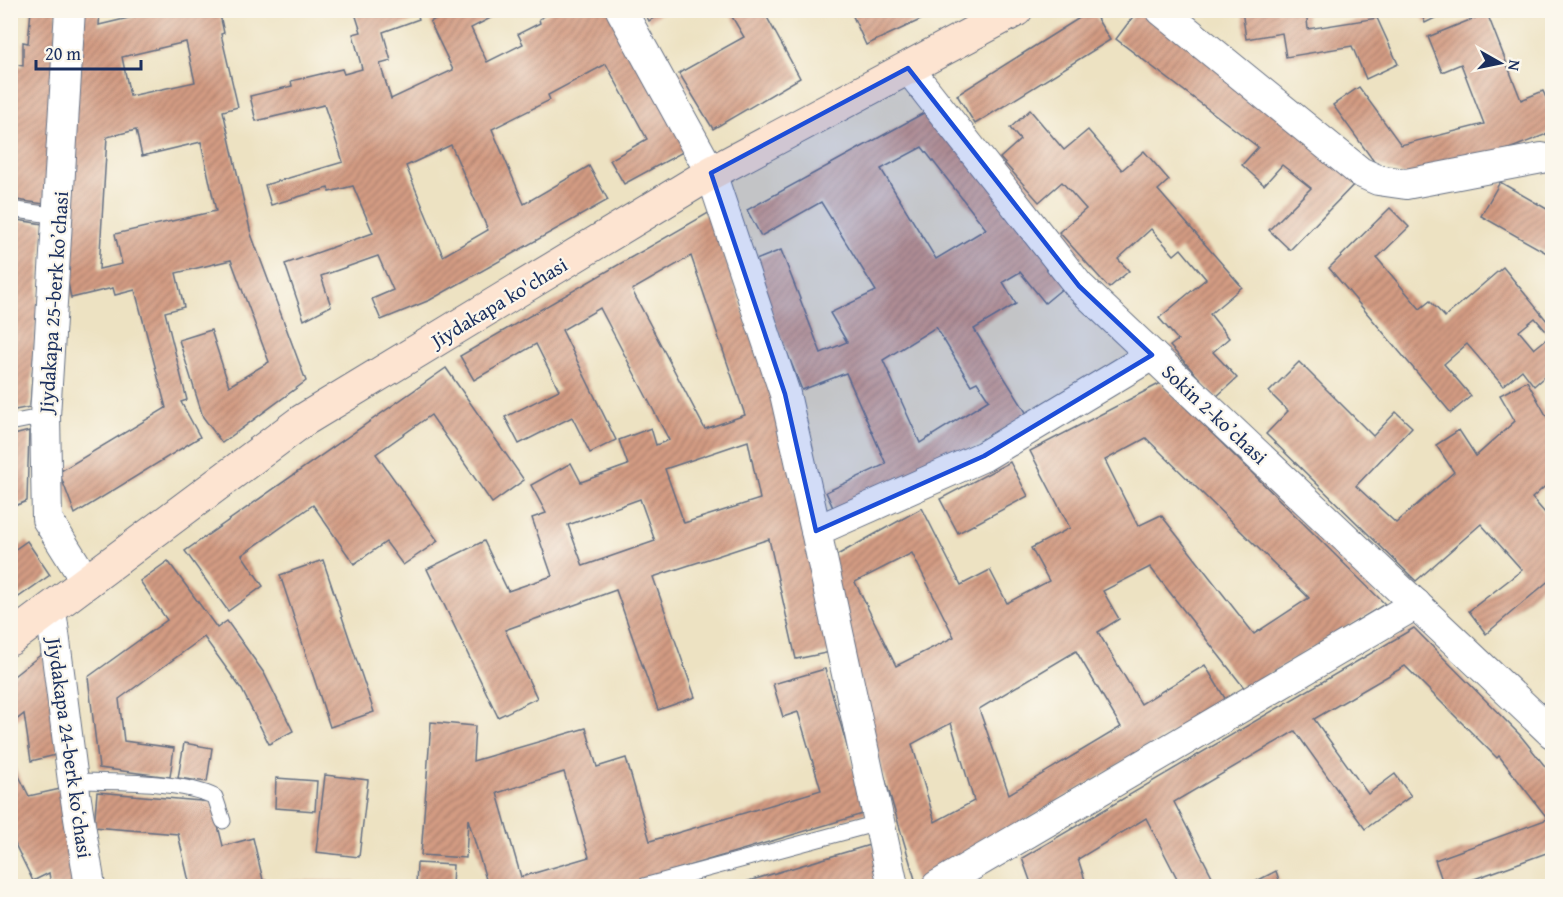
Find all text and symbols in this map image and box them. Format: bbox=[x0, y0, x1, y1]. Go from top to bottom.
scale bar bbox=[36, 33, 141, 71]
north arrow bbox=[1470, 33, 1530, 93]
text: 20 m bbox=[45, 40, 81, 67]
text: N bbox=[1502, 58, 1528, 73]
street label: Jiydakapa 25-berk koʼchasi bbox=[31, 190, 75, 417]
street label: Jiydakapa ko'chasi bbox=[423, 250, 573, 356]
street label: Sokin 2-koʼchasi bbox=[1156, 357, 1275, 471]
street label: Jiydakapa 24-berk koʻchasi bbox=[40, 633, 100, 860]

